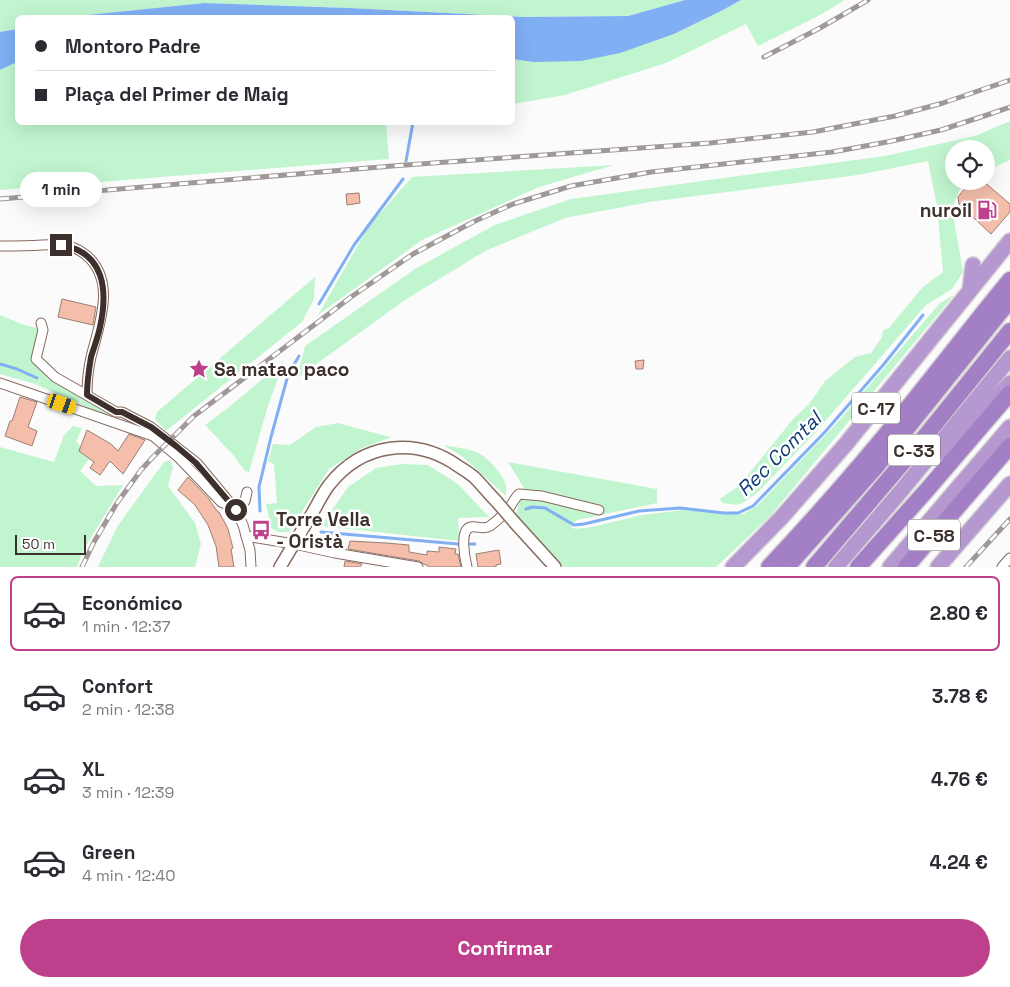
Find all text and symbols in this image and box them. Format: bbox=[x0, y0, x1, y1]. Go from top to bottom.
text: Montoro Padre bbox=[65, 34, 201, 59]
text: Plaça del Primer de Maig bbox=[65, 82, 289, 107]
map controls bbox=[945, 140, 995, 190]
button: locate bbox=[945, 140, 995, 190]
callout: 1 min bbox=[20, 172, 102, 208]
text: 1 min bbox=[41, 179, 81, 200]
place label: nuroil bbox=[920, 198, 972, 223]
fuel station icon: nuroil bbox=[976, 199, 998, 221]
route end bbox=[50, 234, 72, 256]
place label: Sa matao paco bbox=[214, 357, 349, 382]
place icon: Sa matao paco bbox=[188, 358, 210, 380]
car bbox=[45, 392, 78, 416]
road number: C-17 bbox=[852, 392, 900, 423]
water label: Rec Comtal bbox=[731, 405, 828, 502]
road number: C-33 bbox=[888, 434, 940, 466]
route start bbox=[225, 499, 247, 521]
place label: Torre Vella - Oristà bbox=[276, 507, 371, 554]
bus stop icon: Torre Vella - Oristà bbox=[250, 519, 272, 541]
road number: C-58 bbox=[908, 520, 960, 550]
scale bar bbox=[15, 532, 86, 555]
text: 50 m bbox=[22, 535, 55, 553]
icon: car bbox=[22, 591, 67, 636]
text: Económico bbox=[82, 591, 183, 616]
text: 2.80 € bbox=[930, 601, 988, 626]
text: 1 min · 12:37 bbox=[82, 616, 171, 637]
icon: car bbox=[22, 674, 67, 719]
text: Confort bbox=[82, 674, 153, 699]
text: 3.78 € bbox=[932, 684, 988, 709]
text: 2 min · 12:38 bbox=[82, 699, 174, 720]
icon: car bbox=[22, 757, 67, 802]
text: XL bbox=[82, 757, 105, 782]
text: 4.76 € bbox=[931, 767, 988, 792]
text: 3 min · 12:39 bbox=[82, 782, 174, 803]
icon: car bbox=[22, 840, 67, 885]
text: Green bbox=[82, 840, 135, 865]
text: 4.24 € bbox=[929, 850, 988, 875]
text: 4 min · 12:40 bbox=[82, 865, 175, 886]
button: Confirmar bbox=[20, 919, 990, 977]

